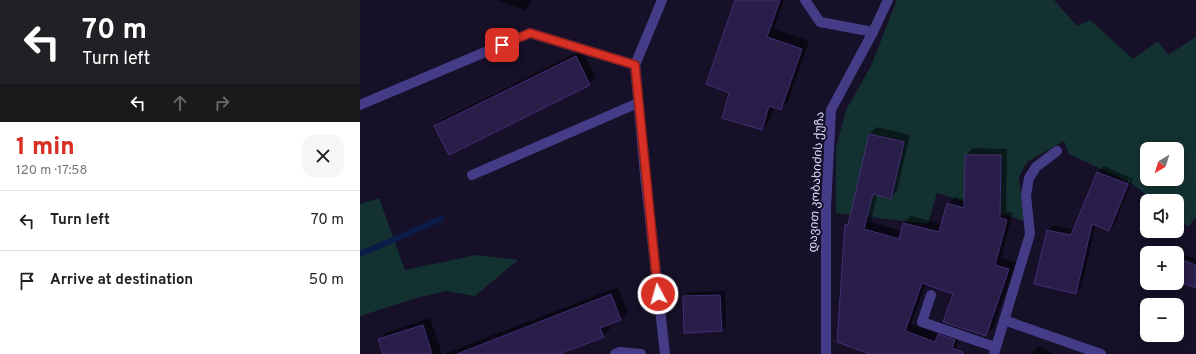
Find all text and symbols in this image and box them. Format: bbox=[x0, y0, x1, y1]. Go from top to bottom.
text: 70 m bbox=[82, 13, 147, 49]
icon: left bbox=[16, 16, 68, 68]
pin bbox=[485, 28, 519, 62]
icon: arrive bbox=[491, 34, 513, 56]
text: Turn left bbox=[82, 48, 150, 71]
icon: left bbox=[127, 92, 149, 114]
icon: ahead bbox=[169, 92, 191, 114]
icon: right bbox=[211, 92, 233, 114]
street label: დავით კობახიძის ქუჩა bbox=[805, 111, 829, 253]
text: 1 min bbox=[16, 133, 75, 163]
button: close bbox=[302, 135, 344, 177]
north arrow bbox=[1140, 142, 1184, 186]
map controls bbox=[1140, 142, 1184, 342]
text: 120 m · 17:58 bbox=[16, 163, 87, 179]
button: sound bbox=[1140, 194, 1184, 238]
icon: left bbox=[16, 210, 38, 232]
text: Turn left bbox=[50, 211, 110, 230]
text: 70 m bbox=[311, 211, 344, 230]
button: + bbox=[1140, 246, 1184, 290]
icon: arrive bbox=[16, 270, 38, 292]
text: Arrive at destination bbox=[50, 271, 193, 290]
text: 50 m bbox=[309, 271, 344, 290]
position arrow bbox=[637, 273, 679, 315]
button: − bbox=[1140, 298, 1184, 342]

